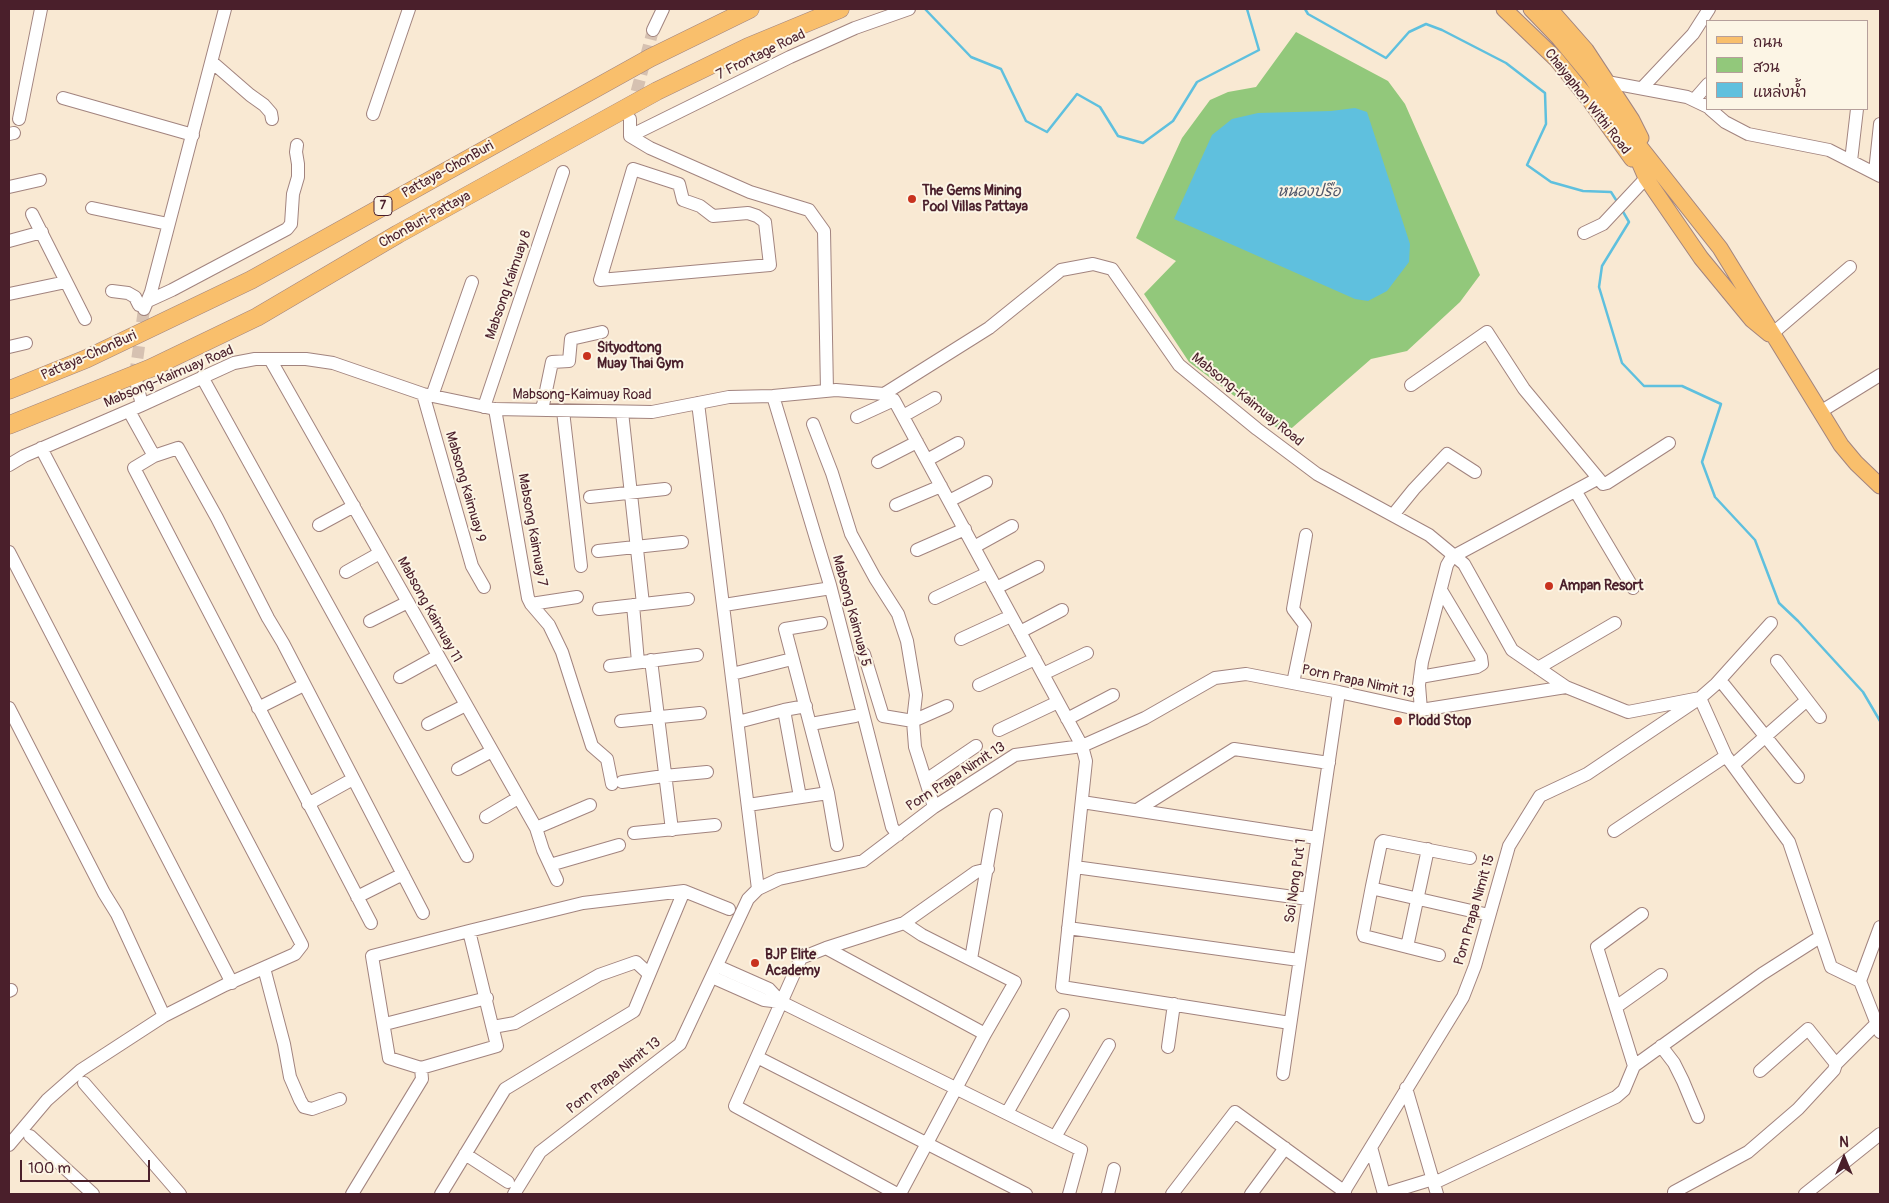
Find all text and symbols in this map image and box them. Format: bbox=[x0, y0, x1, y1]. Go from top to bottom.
legend bbox=[1706, 20, 1869, 110]
street label: 7 Frontage Road bbox=[714, 26, 808, 84]
text: ถนน bbox=[1753, 33, 1782, 52]
street label: Chaiyaphon Withi Road bbox=[1541, 46, 1633, 158]
text: สวน bbox=[1753, 58, 1780, 77]
text: แหล่งน้ำ bbox=[1753, 83, 1807, 102]
street label: Pattaya-ChonBuri bbox=[399, 138, 497, 202]
place label: The Gems Mining Pool Villas Pattaya bbox=[922, 183, 1028, 216]
water label: หนองปรือ bbox=[1277, 183, 1341, 201]
street label: ChonBuri-Pattaya bbox=[376, 188, 474, 252]
marker: The Gems Mining Pool Villas Pattaya bbox=[906, 193, 918, 205]
road number: 7 bbox=[374, 197, 392, 216]
street label: Mabsong Kaimuay 8 bbox=[482, 228, 536, 342]
street label: Pattaya-ChonBuri bbox=[39, 327, 139, 385]
place label: Sityodtong Muay Thai Gym bbox=[597, 340, 684, 372]
street label: Mabsong-Kaimuay Road bbox=[102, 342, 236, 412]
marker: Sityodtong Muay Thai Gym bbox=[581, 350, 593, 362]
street label: Mabsong-Kaimuay Road bbox=[1188, 350, 1306, 450]
street label: Mabsong-Kaimuay Road bbox=[512, 387, 652, 403]
street label: Mabsong Kaimuay 9 bbox=[441, 430, 489, 544]
street label: Mabsong Kaimuay 7 bbox=[514, 472, 550, 588]
street label: Mabsong Kaimuay 5 bbox=[828, 553, 874, 669]
street label: Mabsong Kaimuay 11 bbox=[393, 554, 465, 666]
place label: Ampan Resort bbox=[1559, 578, 1643, 594]
marker: Ampan Resort bbox=[1543, 580, 1555, 592]
street label: Porn Prapa Nimit 13 bbox=[1300, 662, 1416, 702]
place label: Plodd Stop bbox=[1408, 713, 1471, 729]
marker: Plodd Stop bbox=[1392, 715, 1404, 727]
street label: Porn Prapa Nimit 13 bbox=[903, 739, 1009, 815]
street label: Soi Nong Put 1 bbox=[1282, 838, 1310, 924]
street label: Porn Prapa Nimit 15 bbox=[1451, 853, 1499, 967]
place label: BJP Elite Academy bbox=[765, 947, 820, 980]
marker: BJP Elite Academy bbox=[749, 957, 761, 969]
street label: Porn Prapa Nimit 13 bbox=[564, 1034, 664, 1118]
north arrow bbox=[1819, 1133, 1869, 1183]
text: N bbox=[1839, 1134, 1849, 1151]
scale bar bbox=[22, 1150, 152, 1182]
text: 100 m bbox=[28, 1159, 71, 1178]

